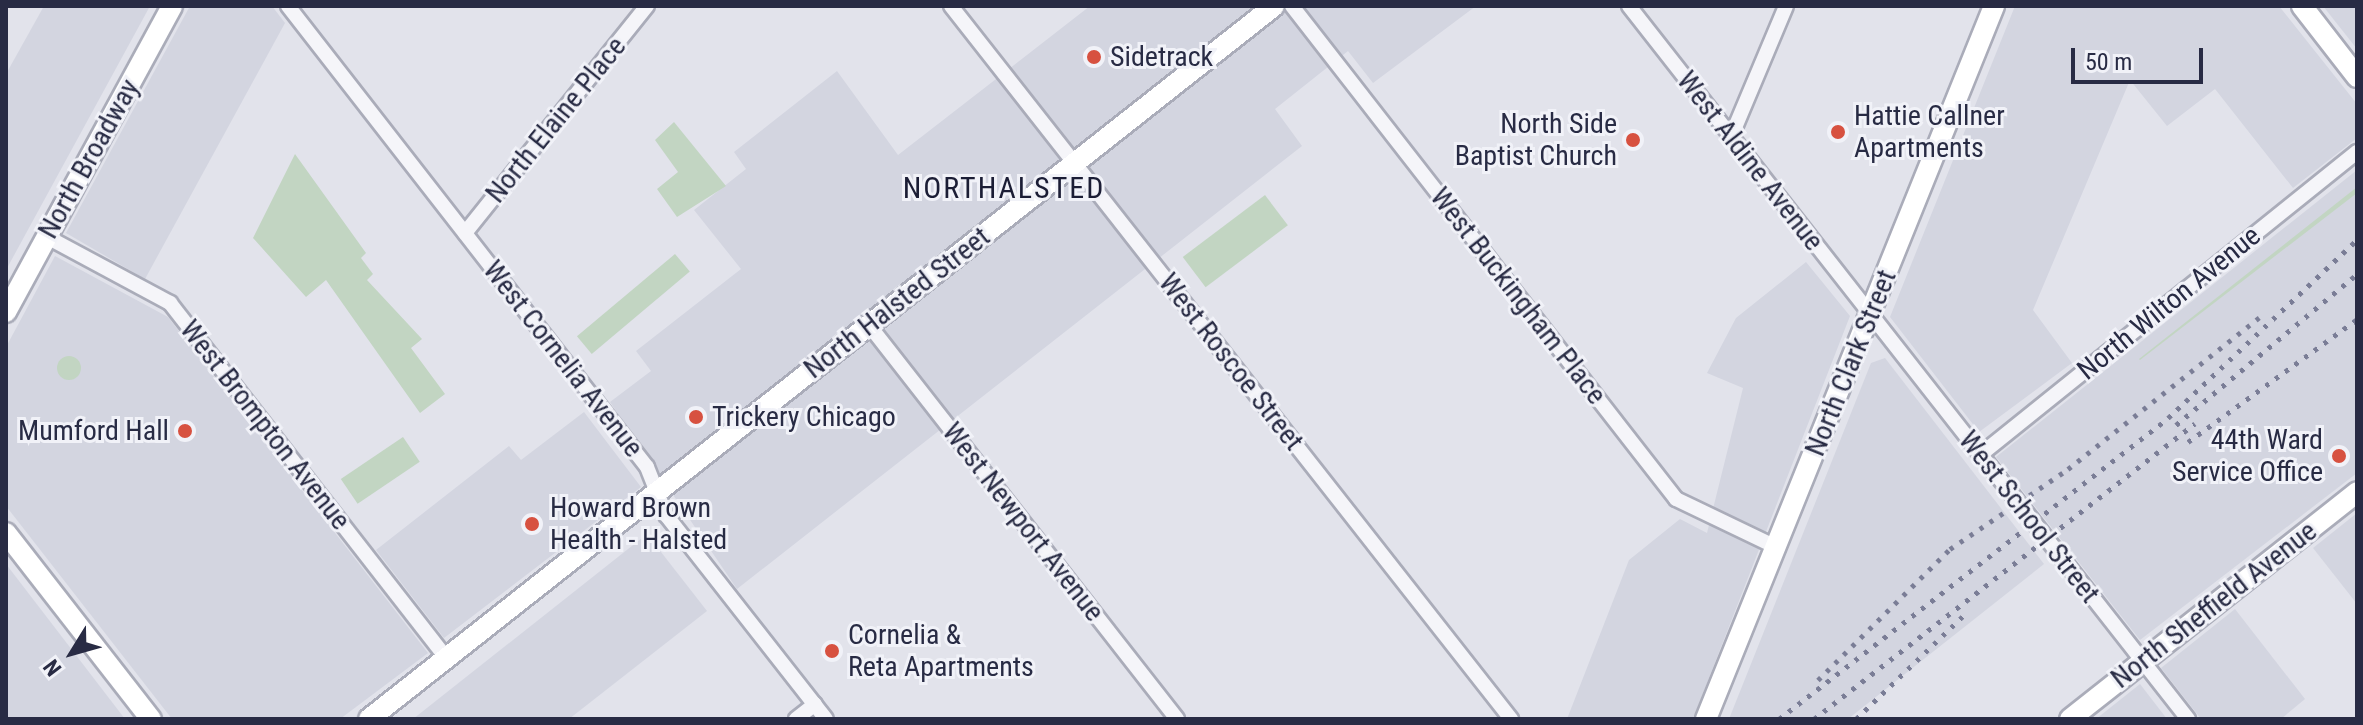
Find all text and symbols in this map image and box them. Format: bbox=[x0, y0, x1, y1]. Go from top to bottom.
street label: North Elaine Place bbox=[479, 30, 633, 210]
scale bar bbox=[2075, 32, 2207, 82]
place label: Sidetrack bbox=[1110, 40, 1213, 74]
marker: Sidetrack bbox=[1085, 48, 1103, 66]
text: 50 m bbox=[2085, 48, 2132, 76]
street label: West Aldine Avenue bbox=[1670, 65, 1830, 257]
street label: North Broadway bbox=[31, 74, 147, 244]
place label: Hattie Callner Apartments bbox=[1854, 99, 2005, 165]
place label: North Side Baptist Church bbox=[1455, 107, 1617, 173]
marker: Hattie Callner Apartments bbox=[1829, 123, 1847, 141]
marker: North Side Baptist Church bbox=[1624, 131, 1642, 149]
district label: NORTHALSTED bbox=[903, 170, 1105, 206]
street label: West Buckingham Place bbox=[1423, 181, 1613, 411]
street label: North Wilton Avenue bbox=[2071, 219, 2267, 387]
street label: North Halsted Street bbox=[798, 220, 996, 386]
street label: West Cornelia Avenue bbox=[476, 254, 650, 464]
street label: North Clark Street bbox=[1798, 265, 1904, 461]
street label: West Roscoe Street bbox=[1151, 267, 1311, 457]
street label: West Brompton Avenue bbox=[173, 314, 357, 536]
place label: Trickery Chicago bbox=[712, 400, 896, 434]
marker: Trickery Chicago bbox=[687, 408, 705, 426]
place label: Mumford Hall bbox=[18, 414, 169, 448]
street label: West Newport Avenue bbox=[935, 416, 1111, 628]
marker: Mumford Hall bbox=[176, 422, 194, 440]
place label: 44th Ward Service Office bbox=[2172, 423, 2323, 489]
street label: West School Street bbox=[1951, 424, 2107, 610]
marker: 44th Ward Service Office bbox=[2330, 447, 2348, 465]
place label: Howard Brown Health - Halsted bbox=[550, 491, 727, 557]
marker: Howard Brown Health - Halsted bbox=[521, 513, 543, 535]
street label: North Sheffield Avenue bbox=[2105, 514, 2323, 696]
north arrow bbox=[32, 613, 112, 693]
place label: Cornelia & Reta Apartments bbox=[848, 618, 1034, 684]
marker: Cornelia & Reta Apartments bbox=[823, 642, 841, 660]
text: N bbox=[38, 655, 66, 681]

